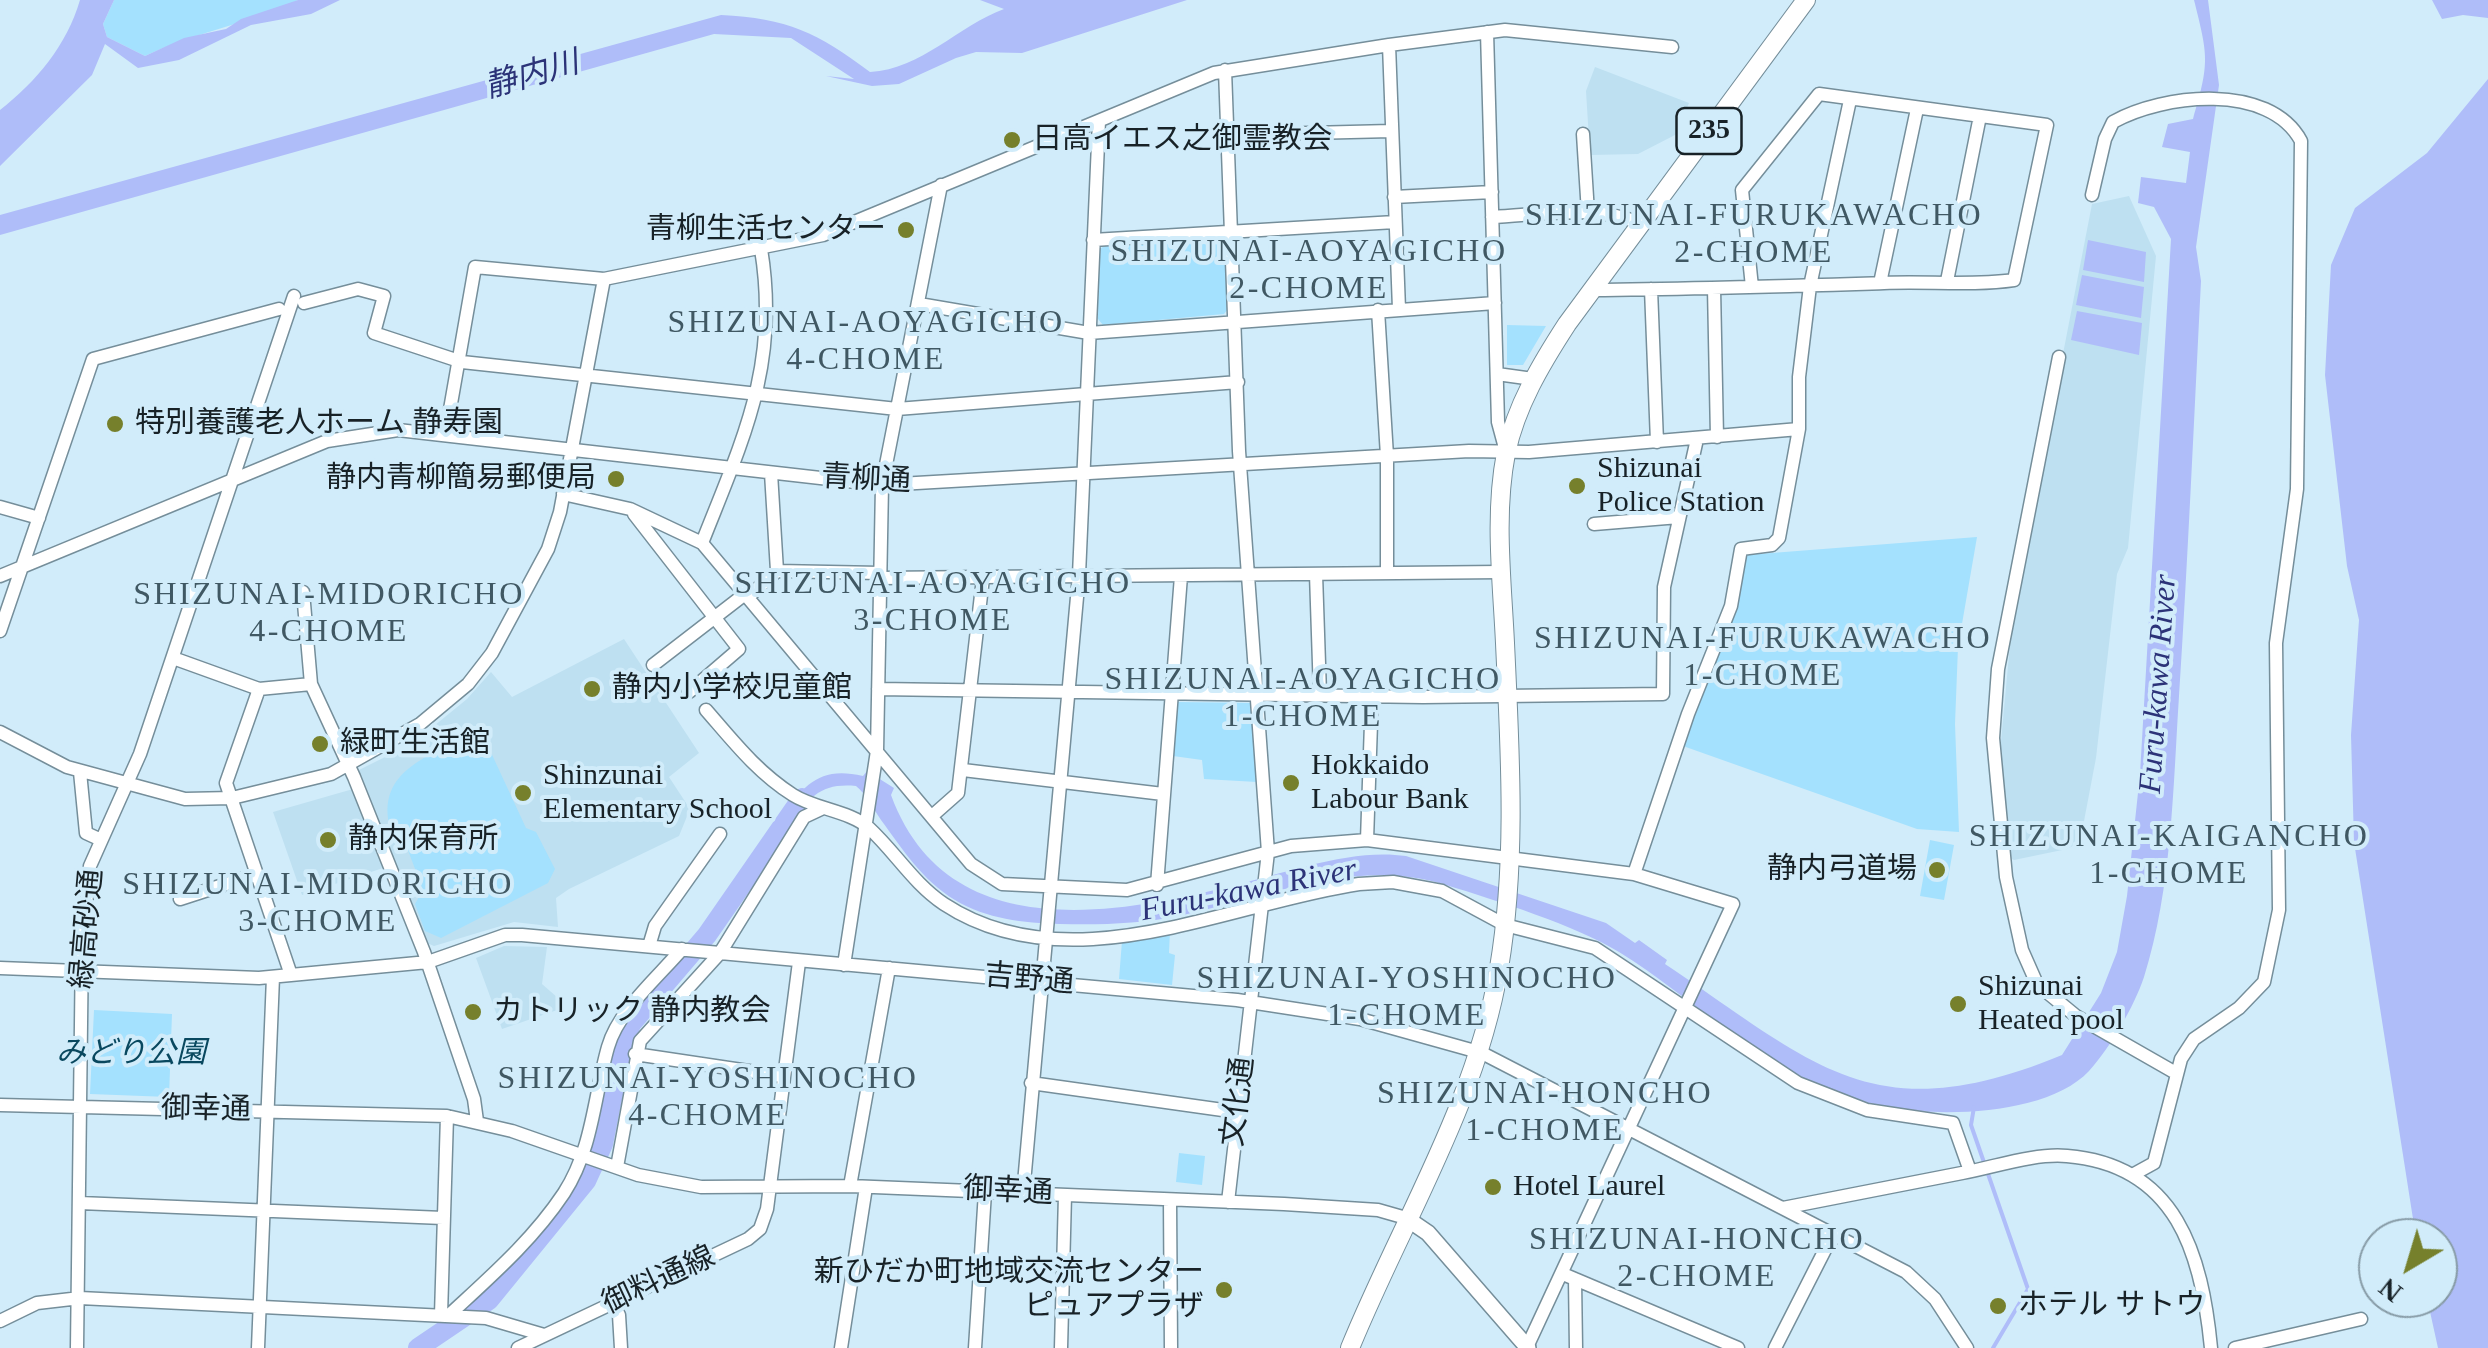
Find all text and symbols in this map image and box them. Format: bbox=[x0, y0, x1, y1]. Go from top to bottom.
water label: 静内川 bbox=[481, 44, 583, 108]
road number: 235 bbox=[1676, 108, 1742, 154]
place label: 日高イエス之御霊教会 bbox=[1032, 122, 1332, 158]
marker: 日高イエス之御霊教会 bbox=[1001, 129, 1023, 151]
district label: SHIZUNAI-FURUKAWACHO 2-CHOME bbox=[1525, 198, 1983, 273]
place label: 青柳生活センター bbox=[646, 212, 886, 248]
marker: 青柳生活センター bbox=[895, 219, 917, 241]
district label: SHIZUNAI-AOYAGICHO 2-CHOME bbox=[1111, 234, 1507, 309]
district label: SHIZUNAI-AOYAGICHO 4-CHOME bbox=[668, 305, 1064, 380]
place label: 特別養護老人ホーム 静寿園 bbox=[135, 406, 502, 442]
marker: 特別養護老人ホーム 静寿園 bbox=[104, 413, 126, 435]
place label: Shizunai Police Station bbox=[1597, 451, 1764, 522]
street label: 青柳通 bbox=[820, 460, 912, 500]
place label: 静内青柳簡易郵便局 bbox=[326, 461, 596, 497]
marker: 静内青柳簡易郵便局 bbox=[605, 468, 627, 490]
marker: Shizunai Police Station bbox=[1566, 475, 1588, 497]
district label: SHIZUNAI-AOYAGICHO 3-CHOME bbox=[735, 566, 1131, 641]
water label: Furu-kawa River bbox=[2132, 573, 2186, 795]
district label: SHIZUNAI-MIDORICHO 4-CHOME bbox=[133, 577, 525, 652]
district label: SHIZUNAI-FURUKAWACHO 1-CHOME bbox=[1534, 621, 1992, 696]
district label: SHIZUNAI-AOYAGICHO 1-CHOME bbox=[1105, 662, 1501, 737]
place label: 静内小学校児童館 bbox=[612, 671, 852, 707]
marker: 静内小学校児童館 bbox=[581, 678, 603, 700]
place label: 緑町生活館 bbox=[340, 726, 490, 762]
marker: 緑町生活館 bbox=[309, 733, 331, 755]
place label: Hokkaido Labour Bank bbox=[1311, 748, 1468, 818]
place label: Shinzunai Elementary School bbox=[543, 758, 772, 828]
marker: Hokkaido Labour Bank bbox=[1280, 772, 1302, 794]
marker: Shinzunai Elementary School bbox=[512, 782, 534, 804]
district label: SHIZUNAI-KAIGANCHO 1-CHOME bbox=[1969, 819, 2369, 894]
place label: 静内保育所 bbox=[348, 822, 498, 858]
marker: 静内保育所 bbox=[317, 829, 339, 851]
water label: Furu-kawa River bbox=[1138, 851, 1360, 931]
place label: 静内弓道場 bbox=[1767, 852, 1917, 888]
marker: 静内弓道場 bbox=[1926, 859, 1948, 881]
district label: SHIZUNAI-MIDORICHO 3-CHOME bbox=[122, 867, 514, 942]
street label: 緑高砂通 bbox=[65, 868, 111, 990]
street label: 吉野通 bbox=[983, 958, 1075, 1002]
district label: SHIZUNAI-YOSHINOCHO 1-CHOME bbox=[1197, 961, 1617, 1036]
place label: Shizunai Heated pool bbox=[1978, 969, 2124, 1040]
marker: Shizunai Heated pool bbox=[1947, 993, 1969, 1015]
place label: カトリック 静内教会 bbox=[493, 994, 770, 1030]
marker: カトリック 静内教会 bbox=[462, 1001, 484, 1023]
park label: みどり公園 bbox=[56, 1036, 206, 1072]
street label: 文化通 bbox=[1216, 1055, 1262, 1149]
district label: SHIZUNAI-YOSHINOCHO 4-CHOME bbox=[498, 1061, 918, 1136]
district label: SHIZUNAI-HONCHO 1-CHOME bbox=[1377, 1076, 1713, 1151]
street label: 御幸通 bbox=[161, 1091, 251, 1129]
place label: Hotel Laurel bbox=[1513, 1169, 1665, 1205]
street label: 御幸通 bbox=[962, 1172, 1054, 1212]
marker: Hotel Laurel bbox=[1482, 1176, 1504, 1198]
north arrow bbox=[2358, 1218, 2458, 1318]
district label: SHIZUNAI-HONCHO 2-CHOME bbox=[1529, 1222, 1865, 1297]
street label: 御料通線 bbox=[597, 1239, 721, 1323]
place label: 新ひだか町地域交流センター ピュアプラザ bbox=[814, 1255, 1204, 1326]
text: N bbox=[2373, 1272, 2408, 1309]
marker: 新ひだか町地域交流センター ピュアプラザ bbox=[1213, 1279, 1235, 1301]
place label: ホテル サトウ bbox=[2018, 1288, 2205, 1324]
marker: ホテル サトウ bbox=[1987, 1295, 2009, 1317]

